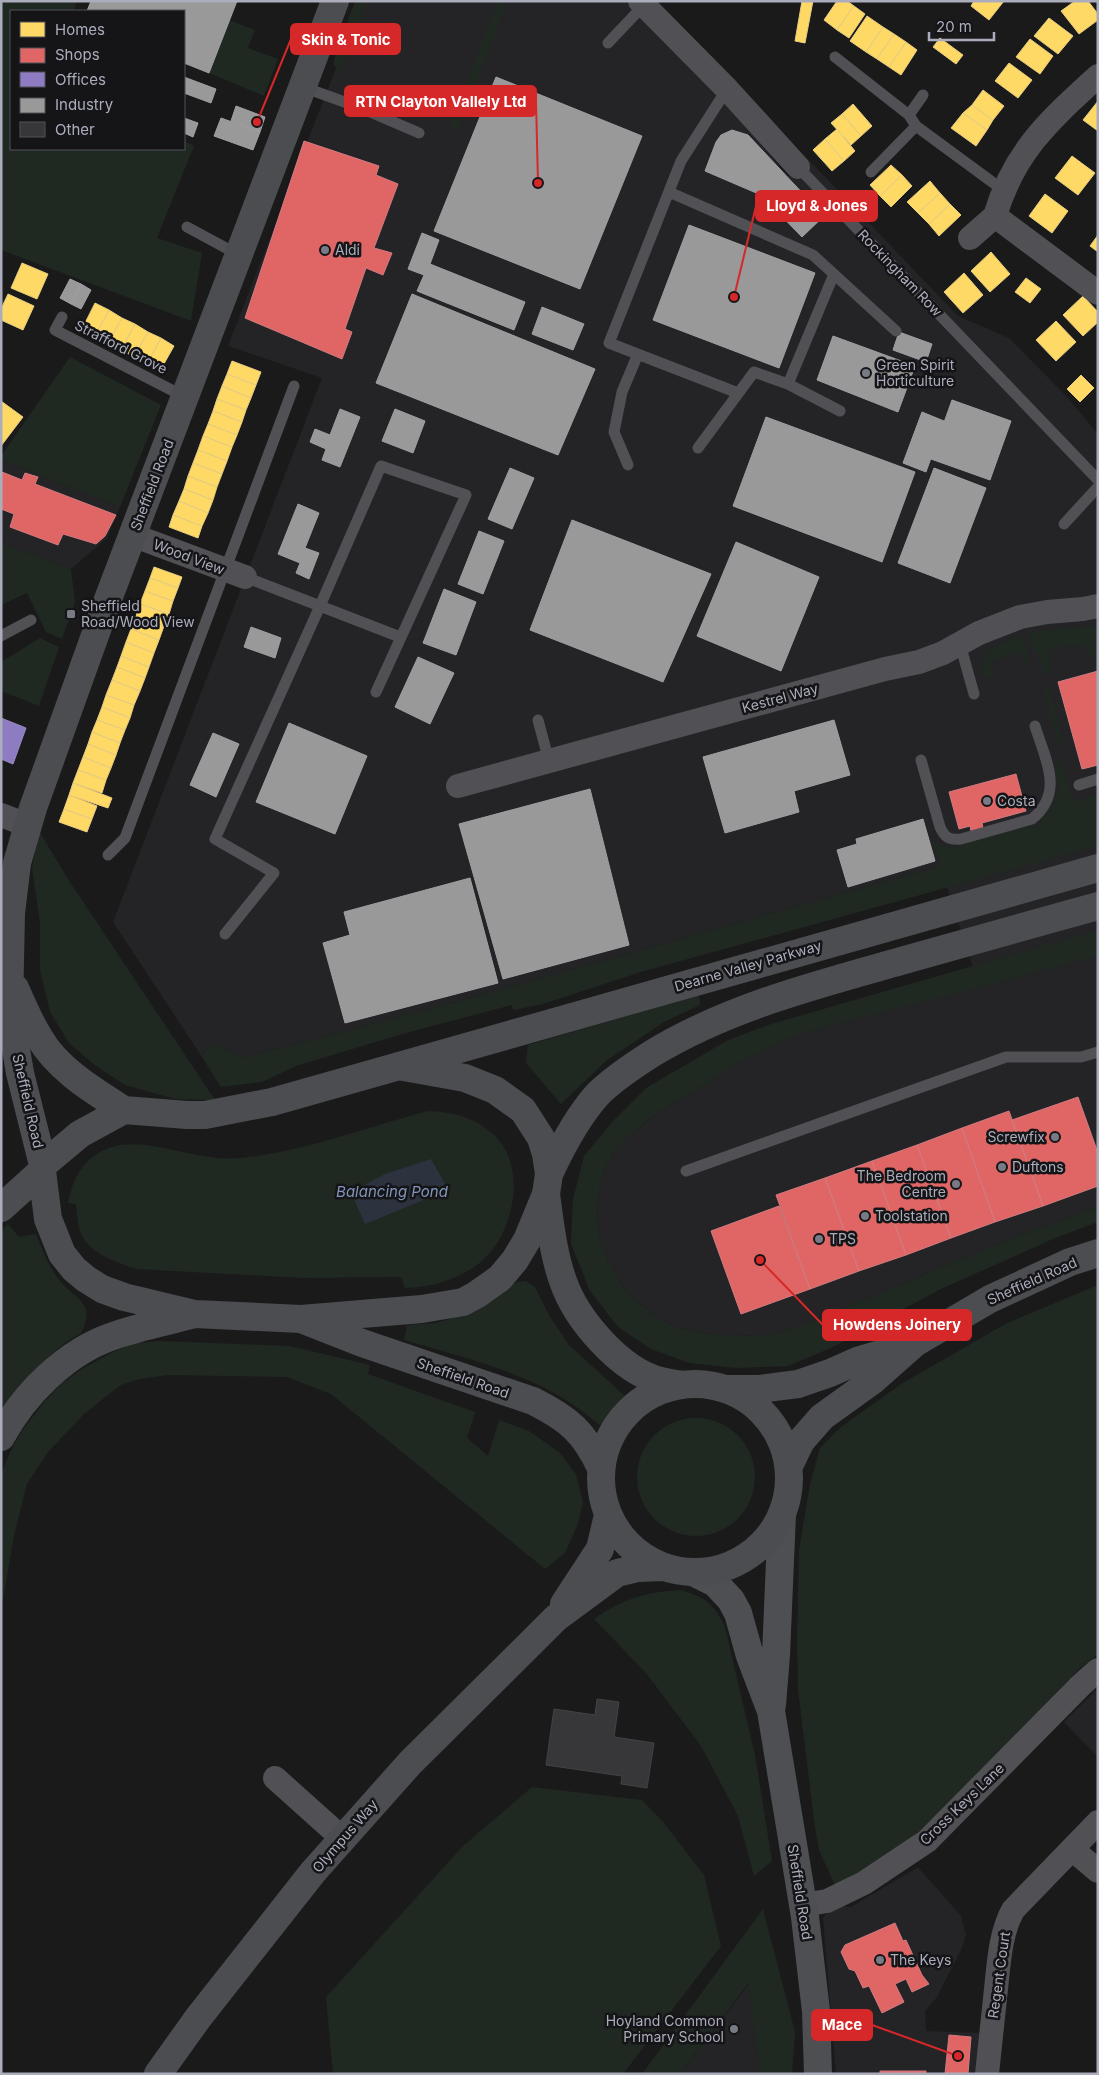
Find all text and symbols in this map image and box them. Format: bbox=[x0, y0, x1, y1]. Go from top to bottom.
legend bbox=[10, 10, 185, 150]
scale bar bbox=[929, 10, 994, 42]
text: 20 m bbox=[936, 17, 972, 36]
text: Homes bbox=[55, 20, 105, 39]
callout: Skin & Tonic bbox=[291, 24, 400, 54]
text: Skin & Tonic bbox=[301, 30, 391, 49]
text: Shops bbox=[55, 45, 100, 64]
text: Offices bbox=[55, 70, 106, 89]
callout: RTN Clayton Vallely Ltd bbox=[345, 86, 536, 116]
text: RTN Clayton Vallely Ltd bbox=[355, 92, 527, 111]
text: Industry bbox=[55, 95, 114, 114]
text: Other bbox=[55, 120, 95, 139]
callout: Lloyd & Jones bbox=[756, 191, 877, 221]
text: Lloyd & Jones bbox=[766, 196, 868, 215]
street label: Rockingham Row bbox=[855, 226, 946, 320]
place label: Aldi bbox=[335, 241, 360, 258]
marker: Aldi bbox=[319, 244, 331, 256]
street label: Strafford Grove bbox=[72, 316, 170, 377]
place label: Green Spirit Horticulture bbox=[876, 356, 955, 389]
marker: Green Spirit Horticulture bbox=[860, 367, 872, 379]
street label: Sheffield Road bbox=[126, 437, 177, 533]
street label: Wood View bbox=[151, 535, 227, 578]
place label: Sheffield Road/Wood View bbox=[81, 597, 195, 630]
marker: Sheffield Road/Wood View bbox=[65, 608, 77, 620]
street label: Kestrel Way bbox=[740, 679, 820, 716]
place label: Costa bbox=[997, 792, 1036, 809]
marker: Costa bbox=[981, 795, 993, 807]
street label: Dearne Valley Parkway bbox=[672, 936, 824, 995]
street label: Sheffield Road bbox=[9, 1052, 48, 1150]
place label: Screwfix bbox=[987, 1128, 1045, 1145]
marker: Screwfix bbox=[1049, 1131, 1061, 1143]
place label: Duftons bbox=[1012, 1158, 1064, 1175]
marker: Duftons bbox=[996, 1161, 1008, 1173]
place label: The Bedroom Centre bbox=[857, 1167, 946, 1200]
marker: The Bedroom Centre bbox=[950, 1178, 962, 1190]
water label: Balancing Pond bbox=[336, 1182, 449, 1201]
place label: Toolstation bbox=[875, 1207, 948, 1224]
marker: Toolstation bbox=[859, 1210, 871, 1222]
place label: TPS bbox=[829, 1230, 856, 1247]
marker: TPS bbox=[813, 1233, 825, 1245]
street label: Sheffield Road bbox=[984, 1253, 1079, 1308]
callout: Howdens Joinery bbox=[823, 1310, 971, 1340]
text: Howdens Joinery bbox=[833, 1315, 961, 1334]
street label: Sheffield Road bbox=[415, 1354, 512, 1401]
street label: Cross Keys Lane bbox=[916, 1759, 1007, 1848]
street label: Olympus Way bbox=[308, 1796, 381, 1876]
street label: Sheffield Road bbox=[785, 1843, 816, 1941]
street label: Regent Court bbox=[984, 1930, 1013, 2019]
place label: The Keys bbox=[890, 1951, 951, 1968]
marker: The Keys bbox=[874, 1954, 886, 1966]
callout: Mace bbox=[812, 2010, 872, 2040]
place label: Hoyland Common Primary School bbox=[606, 2012, 724, 2045]
text: Mace bbox=[822, 2015, 862, 2034]
marker: Hoyland Common Primary School bbox=[728, 2023, 740, 2035]

